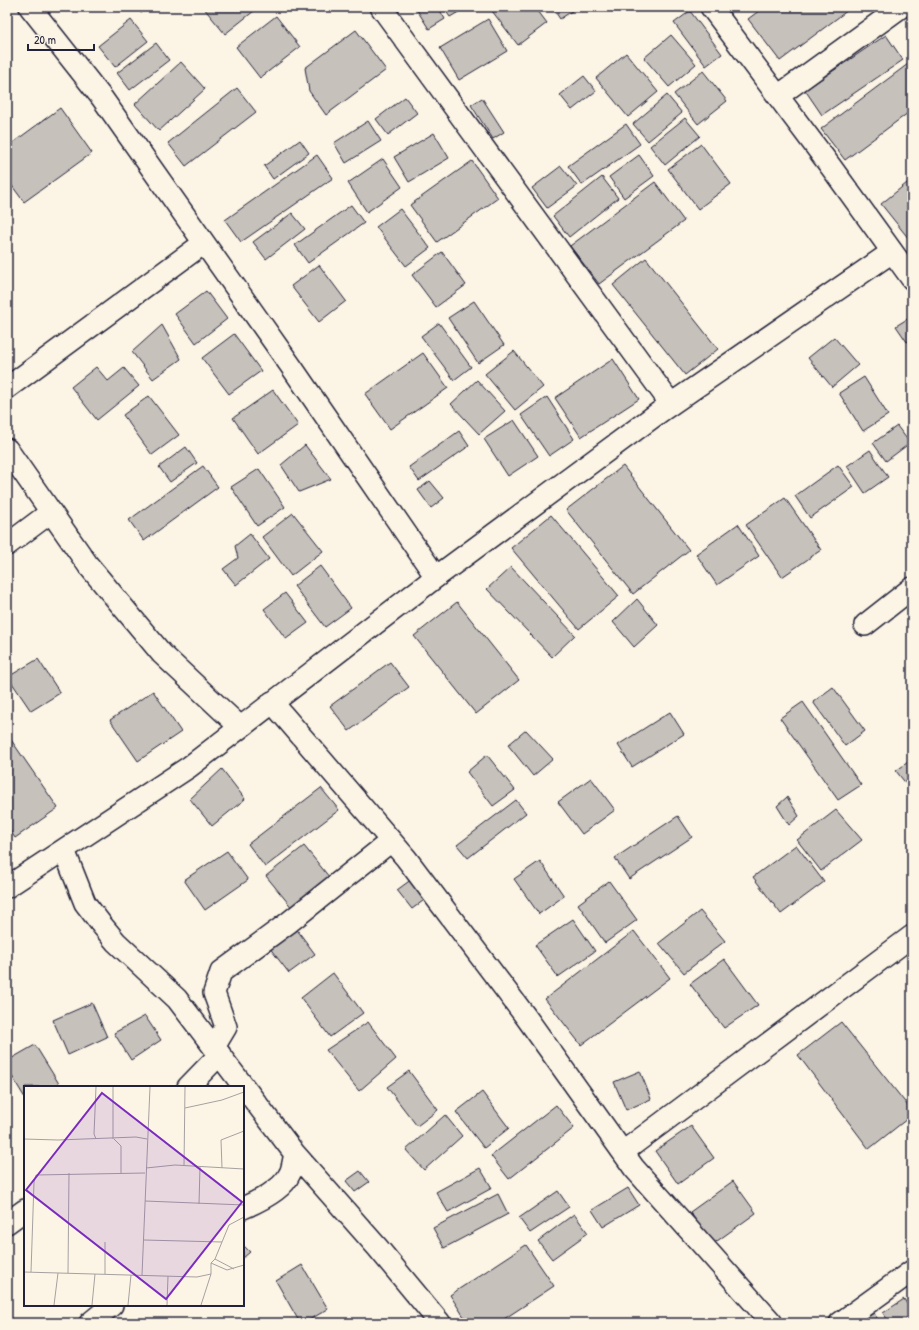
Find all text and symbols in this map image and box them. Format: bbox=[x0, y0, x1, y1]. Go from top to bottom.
scale bar bbox=[28, 26, 94, 52]
text: 20 m bbox=[34, 31, 56, 48]
inset map bbox=[24, 1086, 244, 1306]

